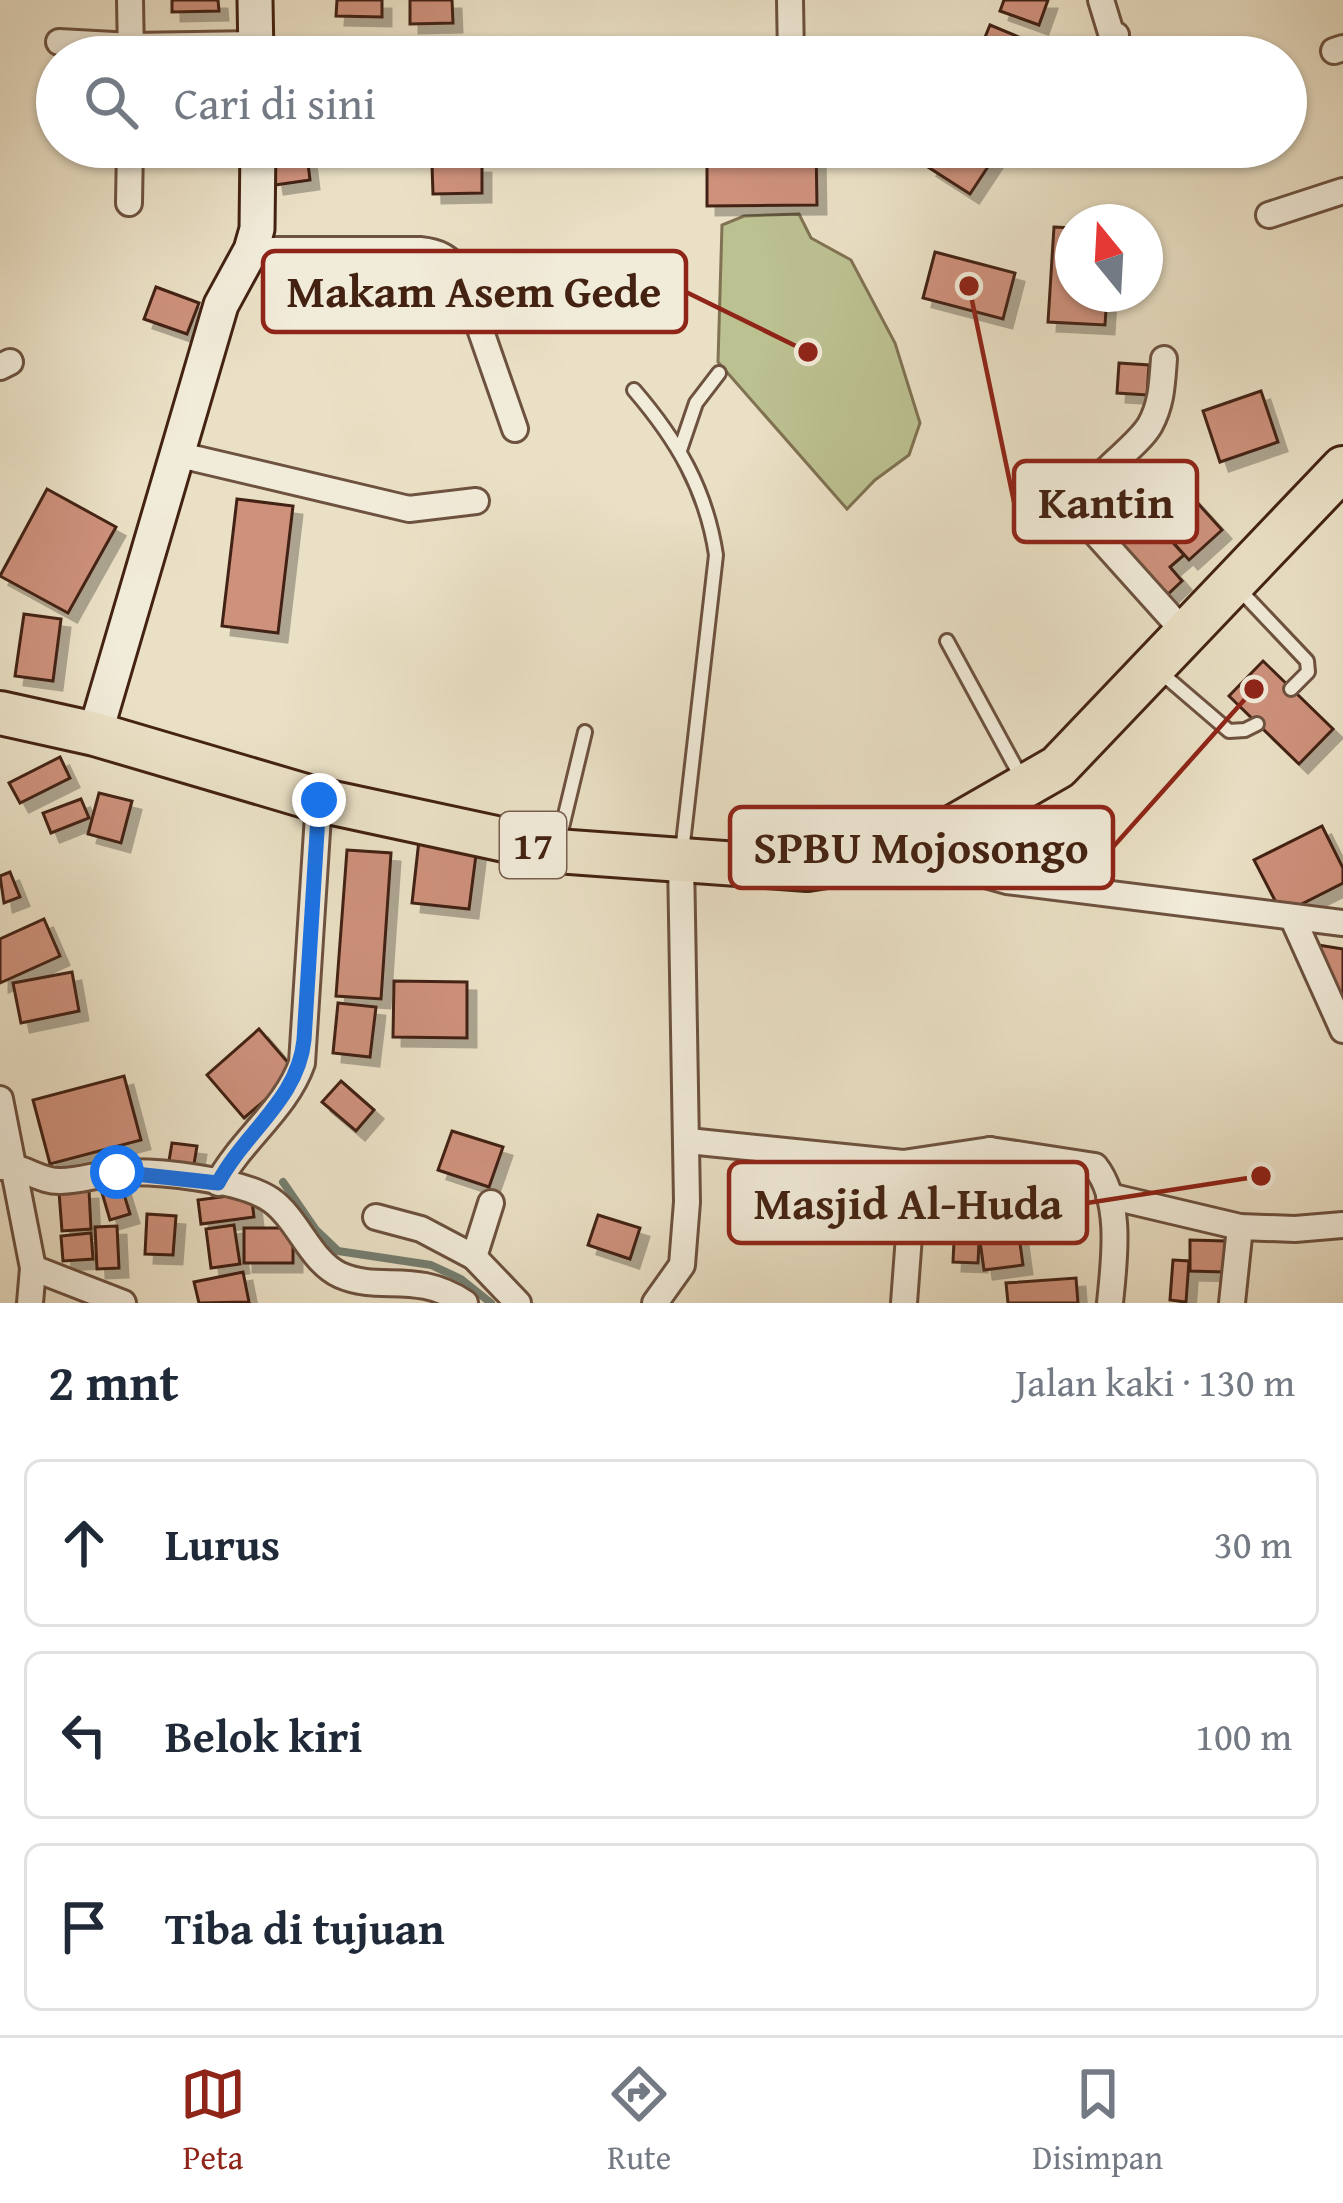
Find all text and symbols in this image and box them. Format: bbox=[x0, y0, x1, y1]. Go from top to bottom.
search box bbox=[36, 36, 1307, 168]
icon: search bbox=[78, 69, 144, 135]
text: Cari di sini bbox=[174, 70, 376, 135]
north arrow bbox=[1055, 204, 1163, 312]
callout: Makam Asem Gede bbox=[263, 251, 686, 332]
text: Makam Asem Gede bbox=[287, 258, 661, 323]
callout: Kantin bbox=[1014, 461, 1197, 542]
text: Kantin bbox=[1038, 469, 1174, 534]
route end bbox=[292, 773, 346, 827]
callout: SPBU Mojosongo bbox=[730, 807, 1113, 888]
road number: 17 bbox=[500, 812, 566, 878]
text: SPBU Mojosongo bbox=[753, 814, 1089, 879]
route start bbox=[90, 1145, 144, 1199]
callout: Masjid Al-Huda bbox=[729, 1162, 1087, 1243]
text: Masjid Al-Huda bbox=[753, 1170, 1063, 1235]
text: 2 mnt bbox=[48, 1344, 179, 1419]
text: Jalan kaki · 130 m bbox=[1015, 1353, 1295, 1410]
icon: ahead bbox=[51, 1510, 117, 1576]
text: Lurus bbox=[165, 1511, 280, 1576]
text: 30 m bbox=[1214, 1515, 1292, 1572]
icon: left bbox=[51, 1702, 117, 1768]
text: Belok kiri bbox=[165, 1703, 362, 1768]
text: 100 m bbox=[1195, 1707, 1292, 1764]
icon: arrive bbox=[51, 1894, 117, 1960]
text: Tiba di tujuan bbox=[165, 1895, 445, 1960]
tab: Peta bbox=[180, 2061, 246, 2181]
tab: Rute bbox=[606, 2061, 672, 2181]
tab: Disimpan bbox=[1032, 2061, 1163, 2181]

